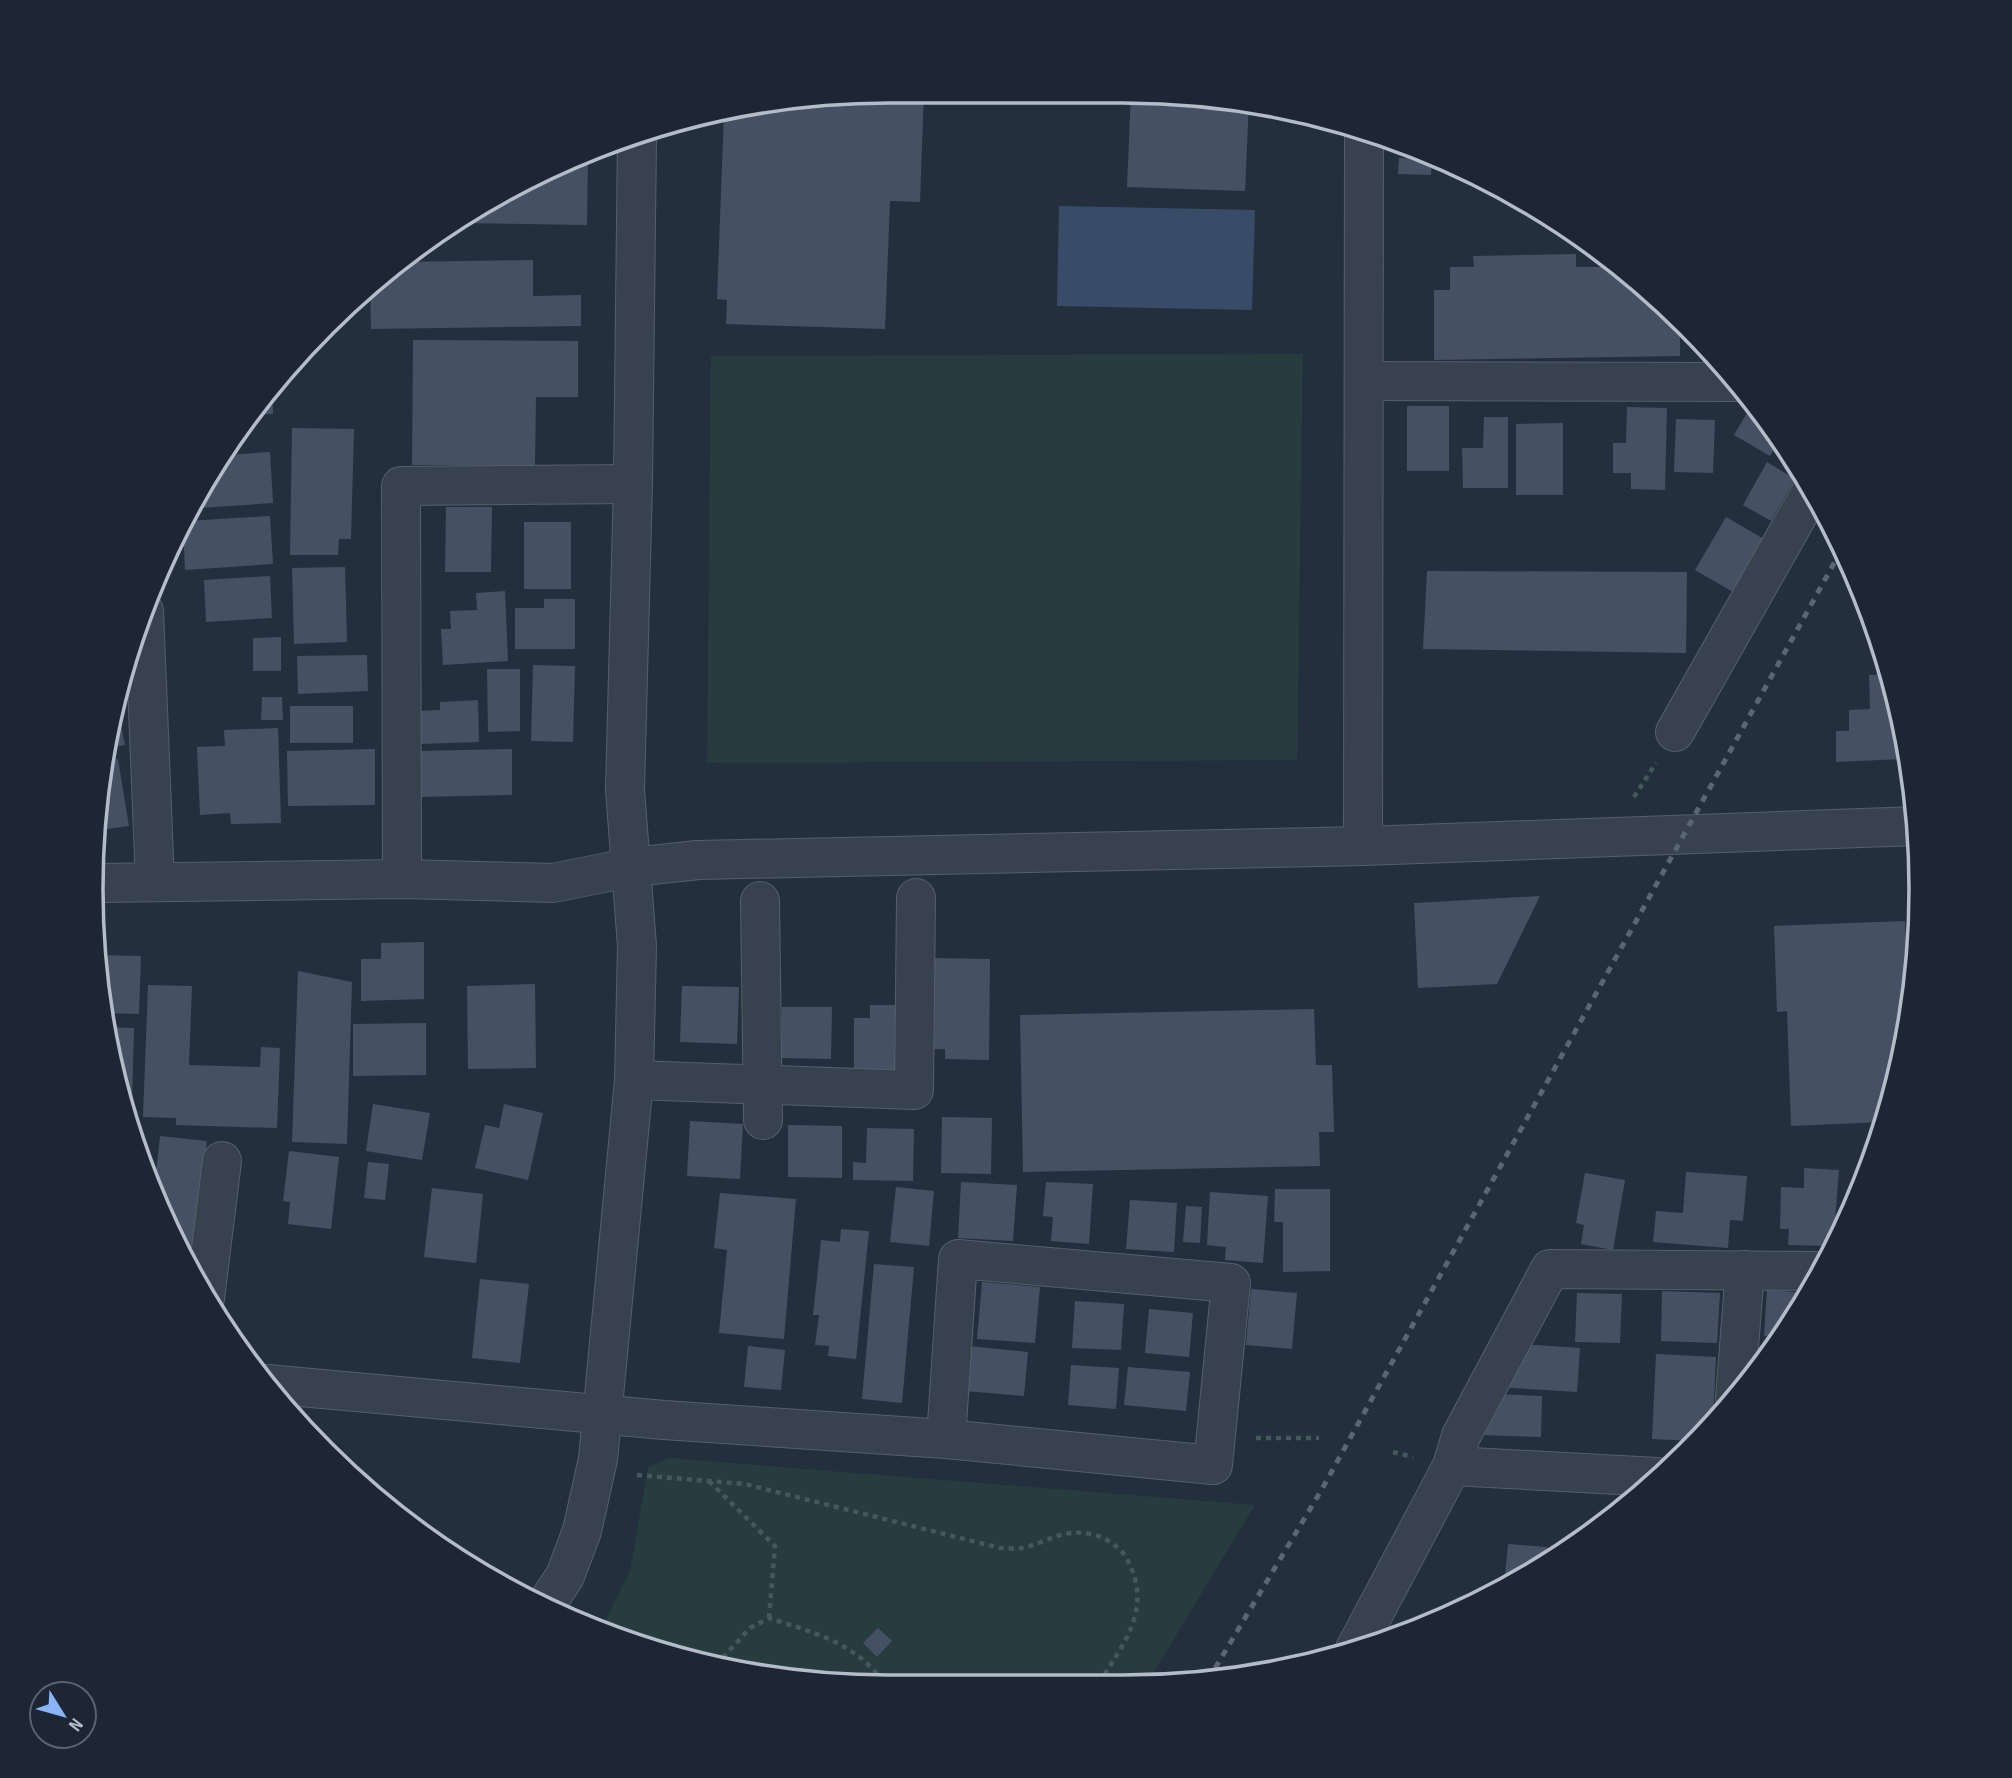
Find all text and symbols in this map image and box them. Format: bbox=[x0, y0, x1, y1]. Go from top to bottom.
north arrow bbox=[28, 1680, 98, 1750]
text: N bbox=[63, 1713, 88, 1735]

